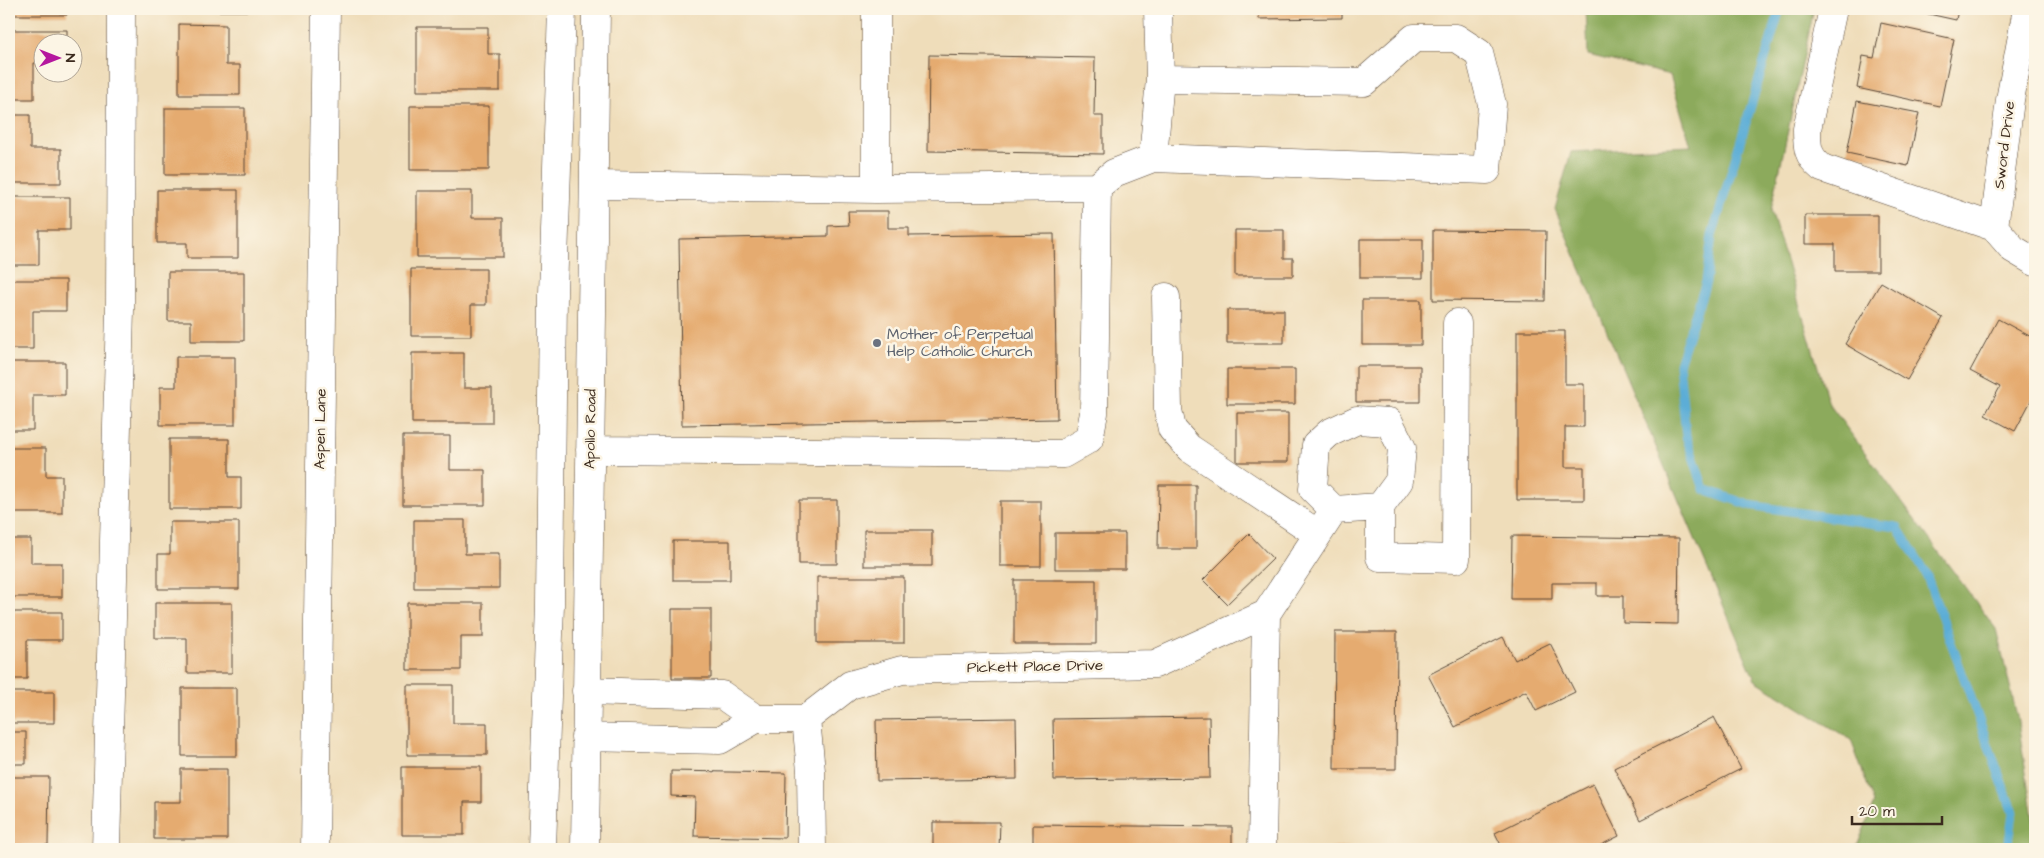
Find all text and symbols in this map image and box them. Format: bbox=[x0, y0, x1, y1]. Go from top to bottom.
north arrow bbox=[32, 32, 82, 82]
text: N bbox=[60, 54, 80, 63]
street label: Sword Drive bbox=[1989, 100, 2020, 190]
place label: Mother of Perpetual Help Catholic Church bbox=[887, 324, 1033, 362]
marker: Mother of Perpetual Help Catholic Church bbox=[871, 337, 883, 349]
street label: Aspen Lane bbox=[309, 388, 332, 470]
street label: Apollo Road bbox=[579, 389, 602, 469]
street label: Pickett Place Drive bbox=[967, 655, 1103, 678]
scale bar bbox=[1852, 793, 1942, 825]
text: 20 m bbox=[1859, 801, 1895, 822]

